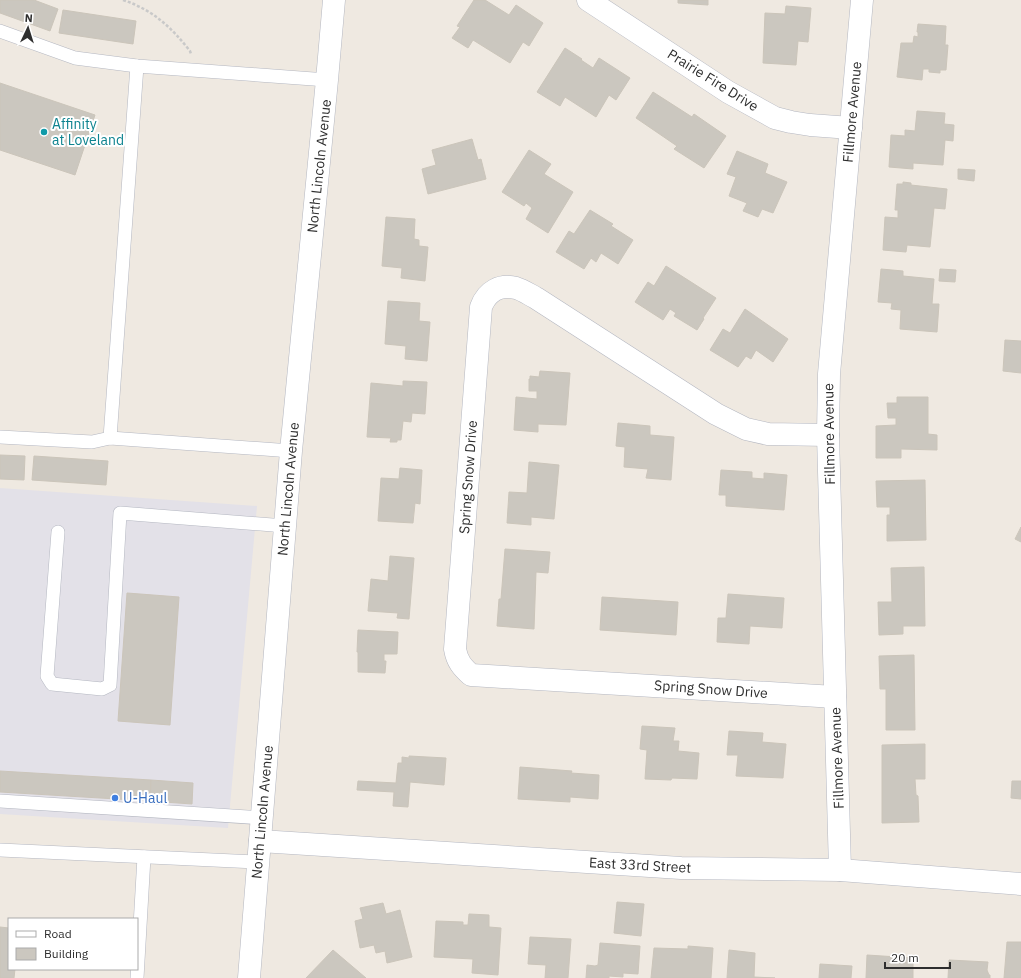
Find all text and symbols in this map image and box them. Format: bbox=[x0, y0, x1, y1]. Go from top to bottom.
north arrow bbox=[8, 8, 48, 48]
text: N bbox=[24, 11, 33, 25]
street label: Prairie Fire Drive bbox=[664, 45, 762, 115]
street label: Fillmore Avenue bbox=[839, 60, 865, 163]
street label: North Lincoln Avenue bbox=[303, 98, 335, 234]
place label: Affinity at Loveland bbox=[52, 115, 124, 149]
marker: Affinity at Loveland bbox=[39, 127, 49, 137]
street label: Fillmore Avenue bbox=[819, 383, 839, 485]
street label: Spring Snow Drive bbox=[455, 419, 481, 534]
street label: North Lincoln Avenue bbox=[273, 421, 303, 557]
street label: Spring Snow Drive bbox=[654, 676, 769, 702]
street label: Fillmore Avenue bbox=[826, 707, 848, 809]
street label: North Lincoln Avenue bbox=[247, 744, 277, 880]
place label: U-Haul bbox=[123, 789, 167, 807]
marker: U-Haul bbox=[110, 793, 120, 803]
street label: East 33rd Street bbox=[588, 853, 692, 877]
legend bbox=[8, 918, 138, 970]
text: Road bbox=[44, 926, 72, 941]
scale bar bbox=[885, 944, 950, 970]
text: Building bbox=[44, 946, 89, 961]
text: 20 m bbox=[891, 950, 919, 965]

